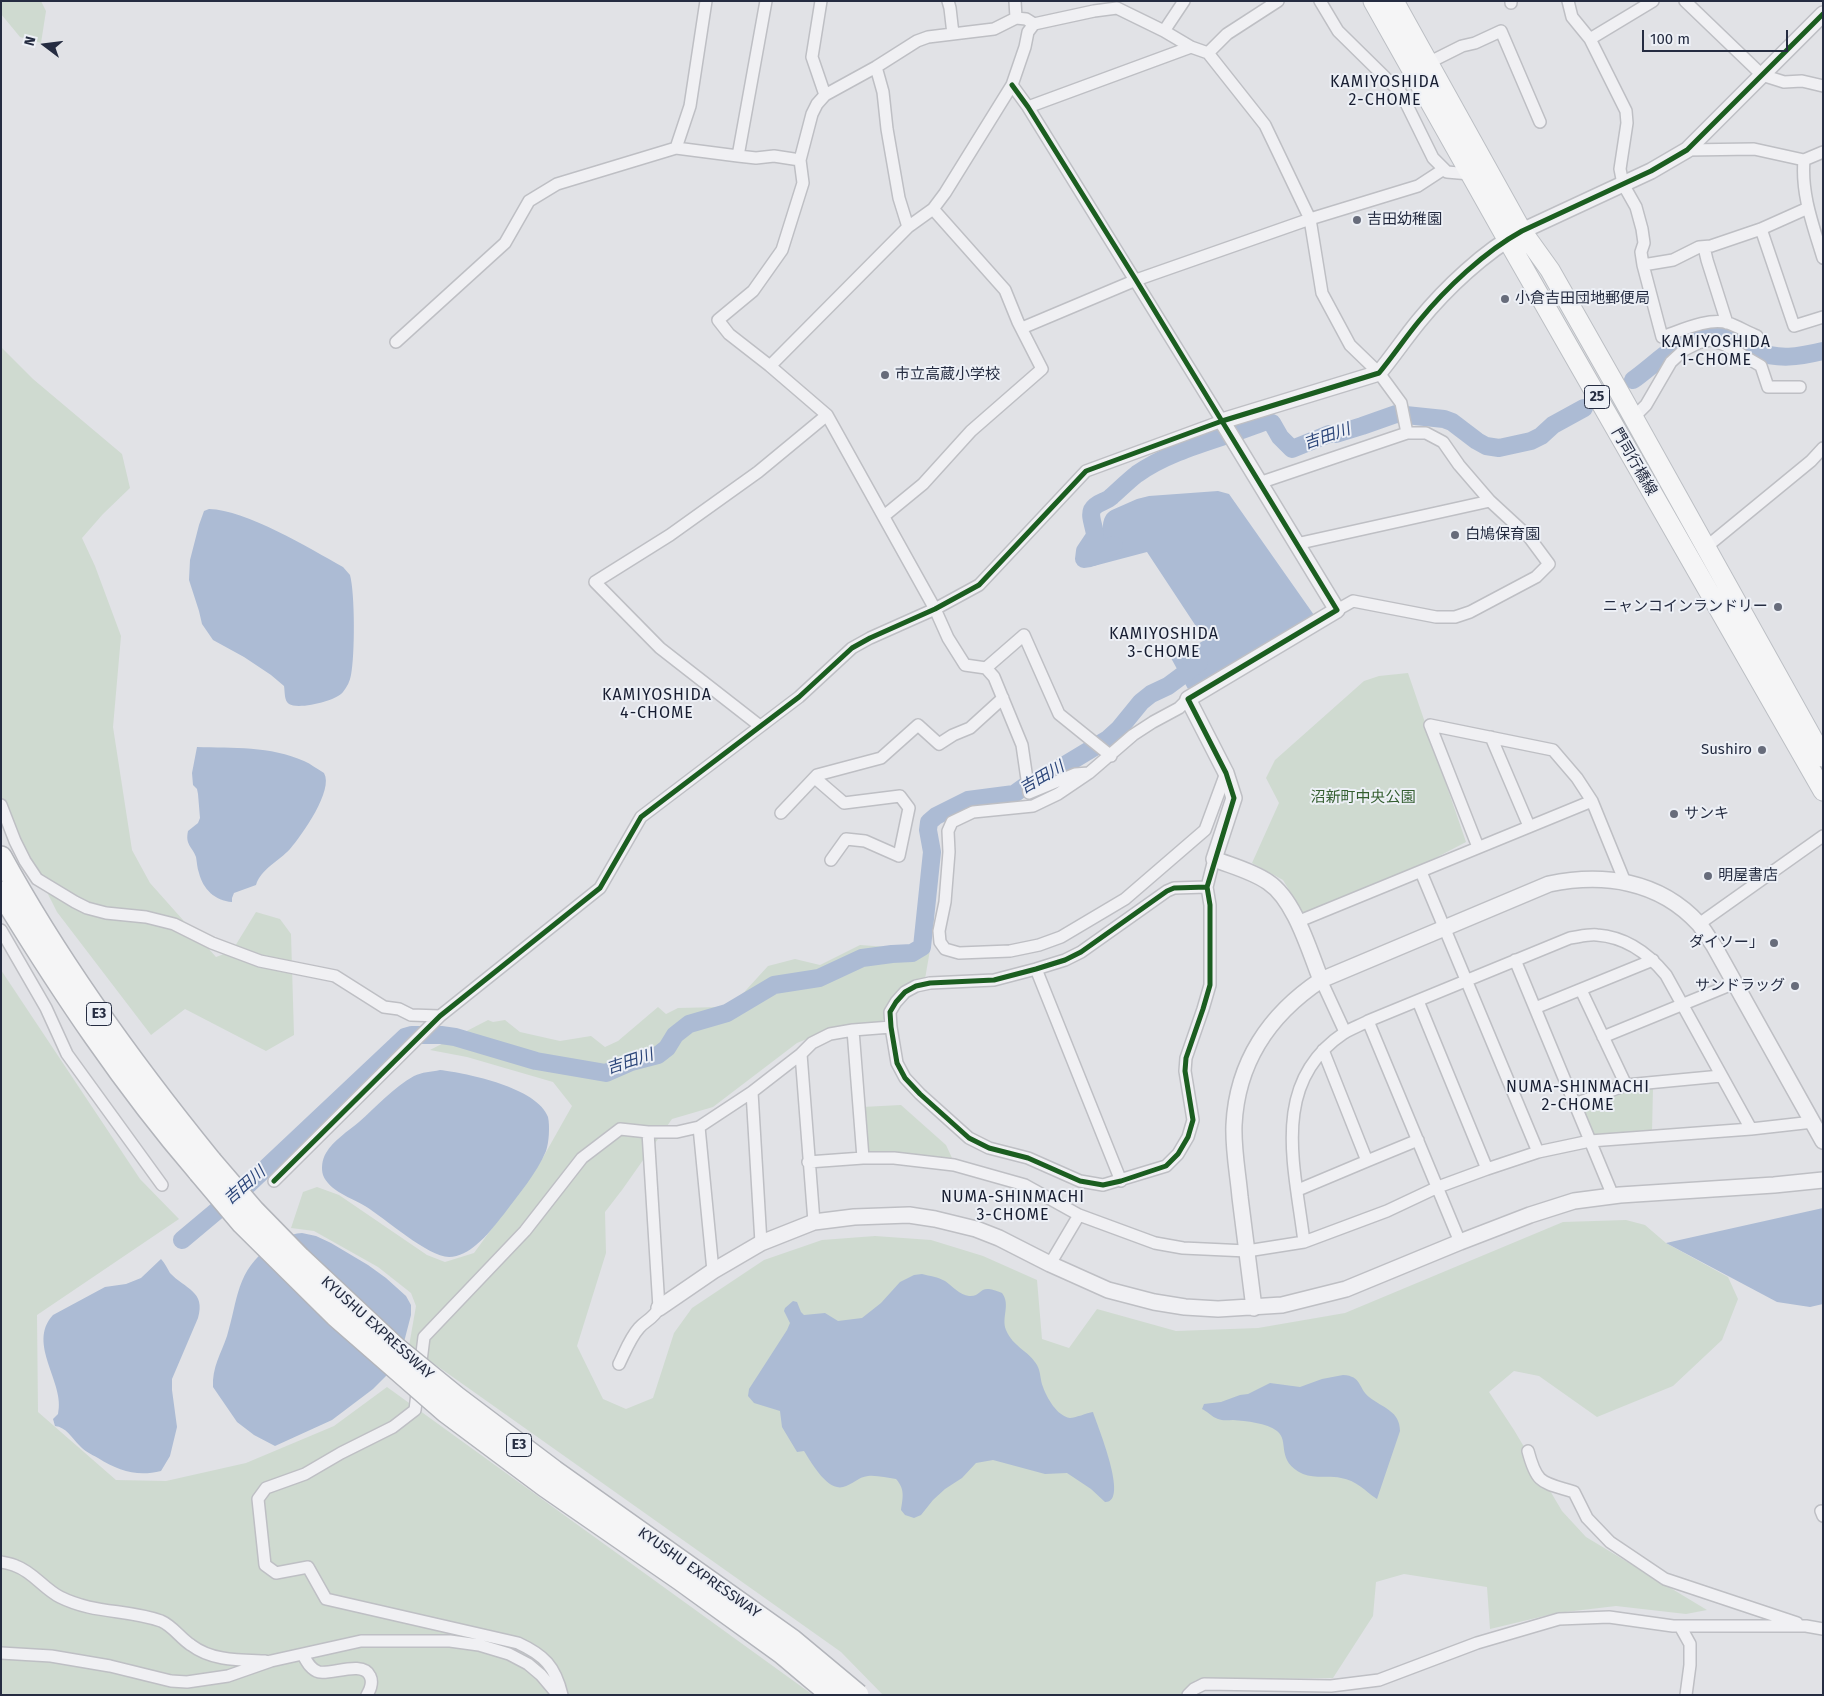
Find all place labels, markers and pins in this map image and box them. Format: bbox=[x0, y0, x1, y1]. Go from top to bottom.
place label: 吉田幼稚園 bbox=[1367, 211, 1442, 229]
marker: 吉田幼稚園 bbox=[1351, 214, 1363, 226]
place label: 小倉吉田団地郵便局 bbox=[1515, 290, 1650, 308]
marker: 小倉吉田団地郵便局 bbox=[1499, 293, 1511, 305]
place label: 市立高蔵小学校 bbox=[895, 366, 1000, 384]
marker: 市立高蔵小学校 bbox=[879, 369, 891, 381]
place label: 白鳩保育園 bbox=[1465, 526, 1540, 544]
marker: 白鳩保育園 bbox=[1449, 529, 1461, 541]
place label: ニャンコインランドリー bbox=[1603, 598, 1768, 616]
marker: ニャンコインランドリー bbox=[1772, 601, 1784, 613]
place label: Sushiro bbox=[1701, 741, 1752, 759]
marker: Sushiro bbox=[1756, 744, 1768, 756]
place label: サンキ bbox=[1684, 805, 1729, 823]
marker: サンキ bbox=[1668, 808, 1680, 820]
place label: 明屋書店 bbox=[1718, 867, 1778, 885]
marker: 明屋書店 bbox=[1702, 870, 1714, 882]
place label: ダイソー」 bbox=[1689, 934, 1764, 952]
marker: ダイソー」 bbox=[1768, 937, 1780, 949]
place label: サンドラッグ bbox=[1695, 977, 1785, 995]
marker: サンドラッグ bbox=[1789, 980, 1801, 992]

